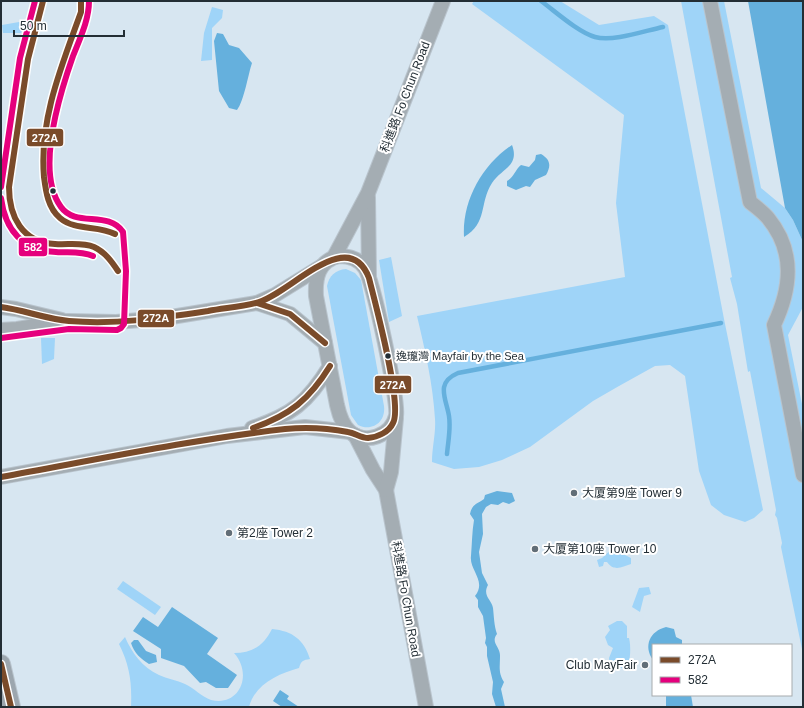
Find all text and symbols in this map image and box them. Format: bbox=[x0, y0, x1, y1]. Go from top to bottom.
scale bar bbox=[14, 12, 124, 38]
text: 50 m bbox=[20, 19, 47, 33]
street label: 科進路 Fo Chun Road bbox=[377, 40, 433, 154]
line badge: 272A bbox=[26, 128, 64, 147]
text: 272A bbox=[32, 132, 58, 144]
unlabelled marker bbox=[48, 186, 58, 196]
line badge: 582 bbox=[18, 237, 48, 257]
text: 582 bbox=[24, 241, 42, 253]
line badge: 272A bbox=[137, 309, 175, 328]
text: 272A bbox=[143, 312, 169, 324]
place label: 逸瓏灣 Mayfair by the Sea bbox=[396, 350, 525, 362]
marker: 逸瓏灣 Mayfair by the Sea bbox=[383, 351, 393, 361]
line badge: 272A bbox=[374, 375, 412, 394]
text: 272A bbox=[380, 379, 406, 391]
place label: 大厦第9座 Tower 9 bbox=[582, 486, 682, 500]
marker: 大厦第9座 Tower 9 bbox=[569, 488, 579, 498]
place label: 第2座 Tower 2 bbox=[237, 526, 313, 540]
marker: 第2座 Tower 2 bbox=[224, 528, 234, 538]
street label: 科進路 Fo Chun Road bbox=[389, 540, 423, 658]
place label: 大厦第10座 Tower 10 bbox=[543, 542, 657, 556]
marker: 大厦第10座 Tower 10 bbox=[530, 544, 540, 554]
legend bbox=[652, 644, 792, 696]
text: 272A bbox=[688, 653, 716, 667]
place label: Club MayFair bbox=[566, 658, 637, 672]
marker: Club MayFair bbox=[640, 660, 650, 670]
text: 582 bbox=[688, 673, 708, 687]

